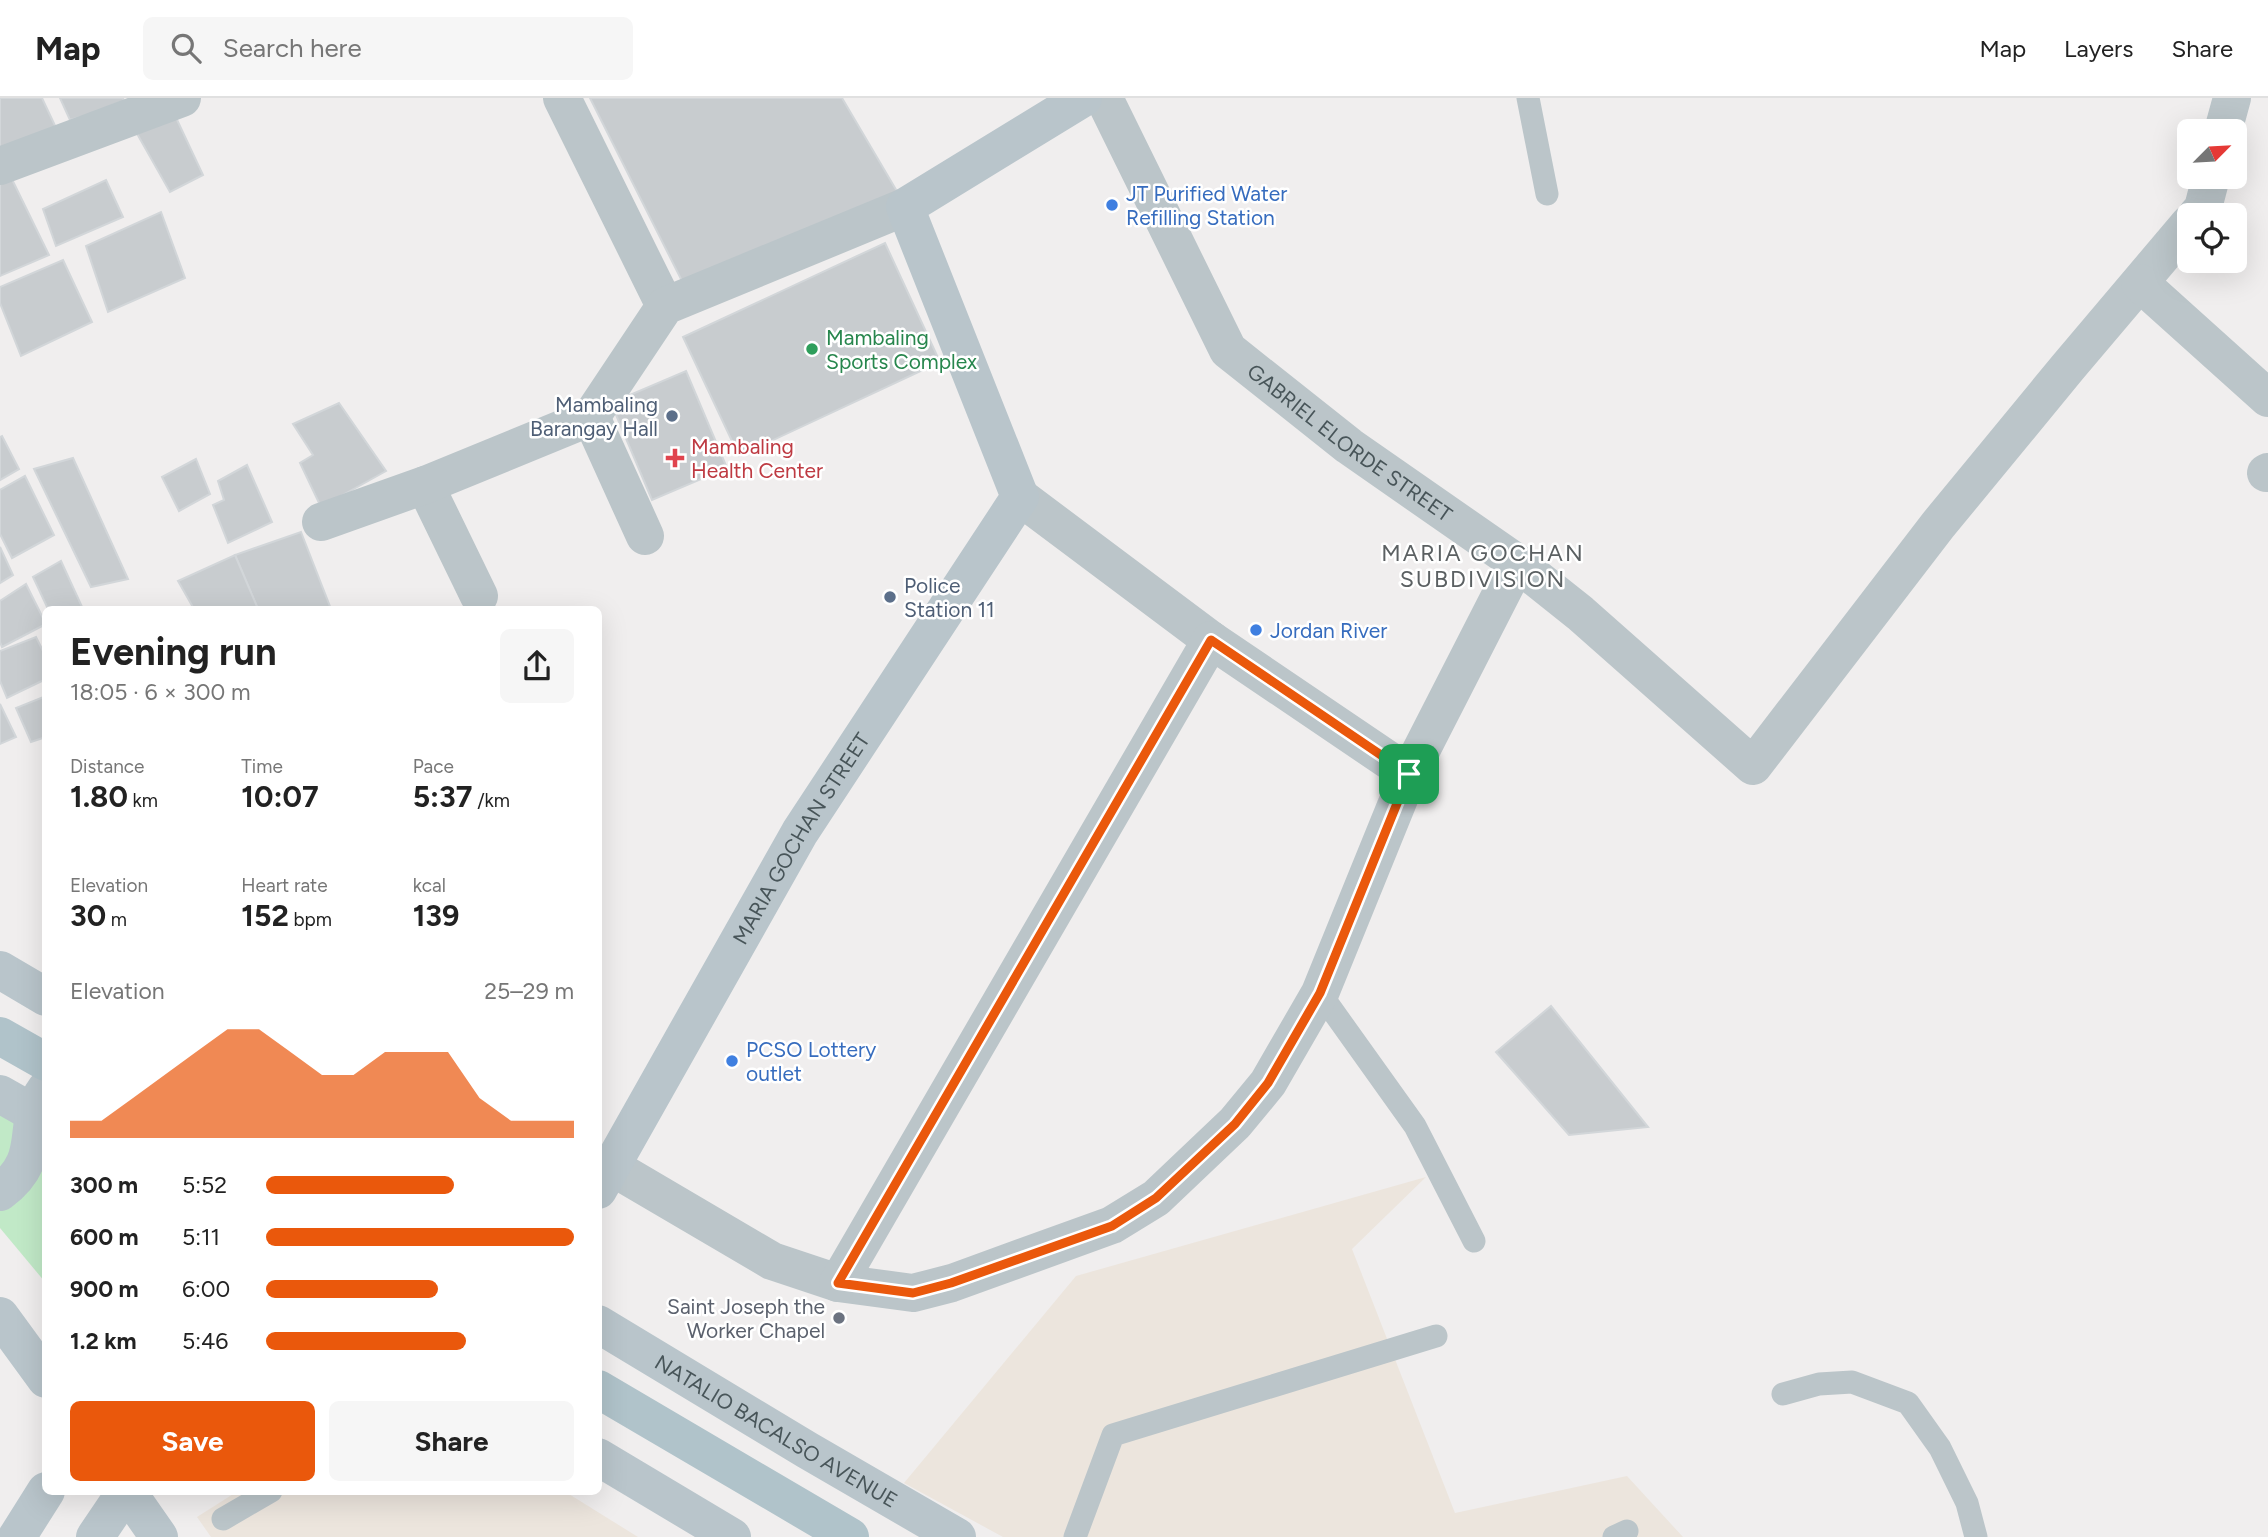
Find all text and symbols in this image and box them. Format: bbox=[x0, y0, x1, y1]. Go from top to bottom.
search box bbox=[143, 17, 633, 80]
text: Map bbox=[35, 29, 101, 68]
icon: search bbox=[167, 29, 205, 67]
text: Search here bbox=[223, 32, 362, 64]
text: Map bbox=[1979, 34, 2026, 63]
text: Layers bbox=[2064, 34, 2133, 63]
text: Share bbox=[2171, 34, 2233, 63]
north arrow bbox=[2177, 119, 2247, 189]
map controls bbox=[2177, 119, 2247, 273]
place label: JT Purified Water Refilling Station bbox=[1126, 181, 1287, 230]
marker: JT Purified Water Refilling Station bbox=[1104, 197, 1120, 213]
button: locate bbox=[2177, 203, 2247, 273]
place label: Mambaling Sports Complex bbox=[826, 325, 977, 374]
marker: Mambaling Sports Complex bbox=[804, 341, 820, 357]
street label: GABRIEL ELORDE STREET bbox=[1243, 358, 1458, 527]
place label: Mambaling Barangay Hall bbox=[530, 392, 658, 441]
marker: Mambaling Barangay Hall bbox=[664, 408, 680, 424]
place label: Mambaling Health Center bbox=[691, 434, 823, 483]
marker: Mambaling Health Center bbox=[665, 448, 685, 468]
district label: MARIA GOCHAN SUBDIVISION bbox=[1381, 539, 1585, 593]
place label: Police Station 11 bbox=[904, 573, 995, 622]
marker: Police Station 11 bbox=[882, 589, 898, 605]
place label: Jordan River bbox=[1270, 618, 1387, 643]
marker: Jordan River bbox=[1248, 622, 1264, 638]
text: Evening run bbox=[70, 629, 277, 675]
button: share bbox=[500, 629, 574, 703]
text: 18:05 · 6 × 300 m bbox=[70, 678, 251, 706]
street label: MARIA GOCHAN STREET bbox=[727, 727, 875, 948]
pin bbox=[1379, 744, 1439, 804]
text: Distance bbox=[70, 755, 144, 778]
text: Time bbox=[241, 755, 283, 778]
text: Pace bbox=[413, 755, 454, 778]
icon: arrive bbox=[1390, 755, 1428, 793]
text: 1.80 bbox=[70, 778, 128, 815]
text: 10:07 bbox=[241, 778, 319, 815]
text: 5:37 bbox=[413, 778, 472, 815]
text: km bbox=[128, 789, 158, 812]
text: /km bbox=[472, 789, 510, 812]
text: Elevation bbox=[70, 874, 148, 897]
text: Heart rate bbox=[241, 874, 328, 897]
text: kcal bbox=[413, 874, 446, 897]
text: 30 bbox=[70, 897, 106, 934]
text: 152 bbox=[241, 897, 289, 934]
text: 139 bbox=[413, 897, 459, 934]
text: m bbox=[106, 908, 127, 931]
text: bpm bbox=[289, 908, 332, 931]
text: Elevation bbox=[70, 977, 165, 1005]
text: 25–29 m bbox=[484, 977, 574, 1005]
place label: PCSO Lottery outlet bbox=[746, 1037, 876, 1086]
marker: PCSO Lottery outlet bbox=[724, 1053, 740, 1069]
text: 300 m bbox=[70, 1171, 138, 1199]
text: 5:52 bbox=[182, 1171, 227, 1199]
text: 600 m bbox=[70, 1223, 139, 1251]
text: 5:11 bbox=[182, 1223, 220, 1251]
text: 900 m bbox=[70, 1275, 139, 1303]
text: 6:00 bbox=[182, 1275, 230, 1303]
place label: Saint Joseph the Worker Chapel bbox=[667, 1294, 825, 1343]
marker: Saint Joseph the Worker Chapel bbox=[831, 1310, 847, 1326]
text: 1.2 km bbox=[70, 1327, 137, 1355]
text: 5:46 bbox=[182, 1327, 228, 1355]
street label: NATALIO BACALSO AVENUE bbox=[651, 1349, 902, 1512]
button: Save bbox=[70, 1401, 315, 1481]
button: Share bbox=[329, 1401, 574, 1481]

